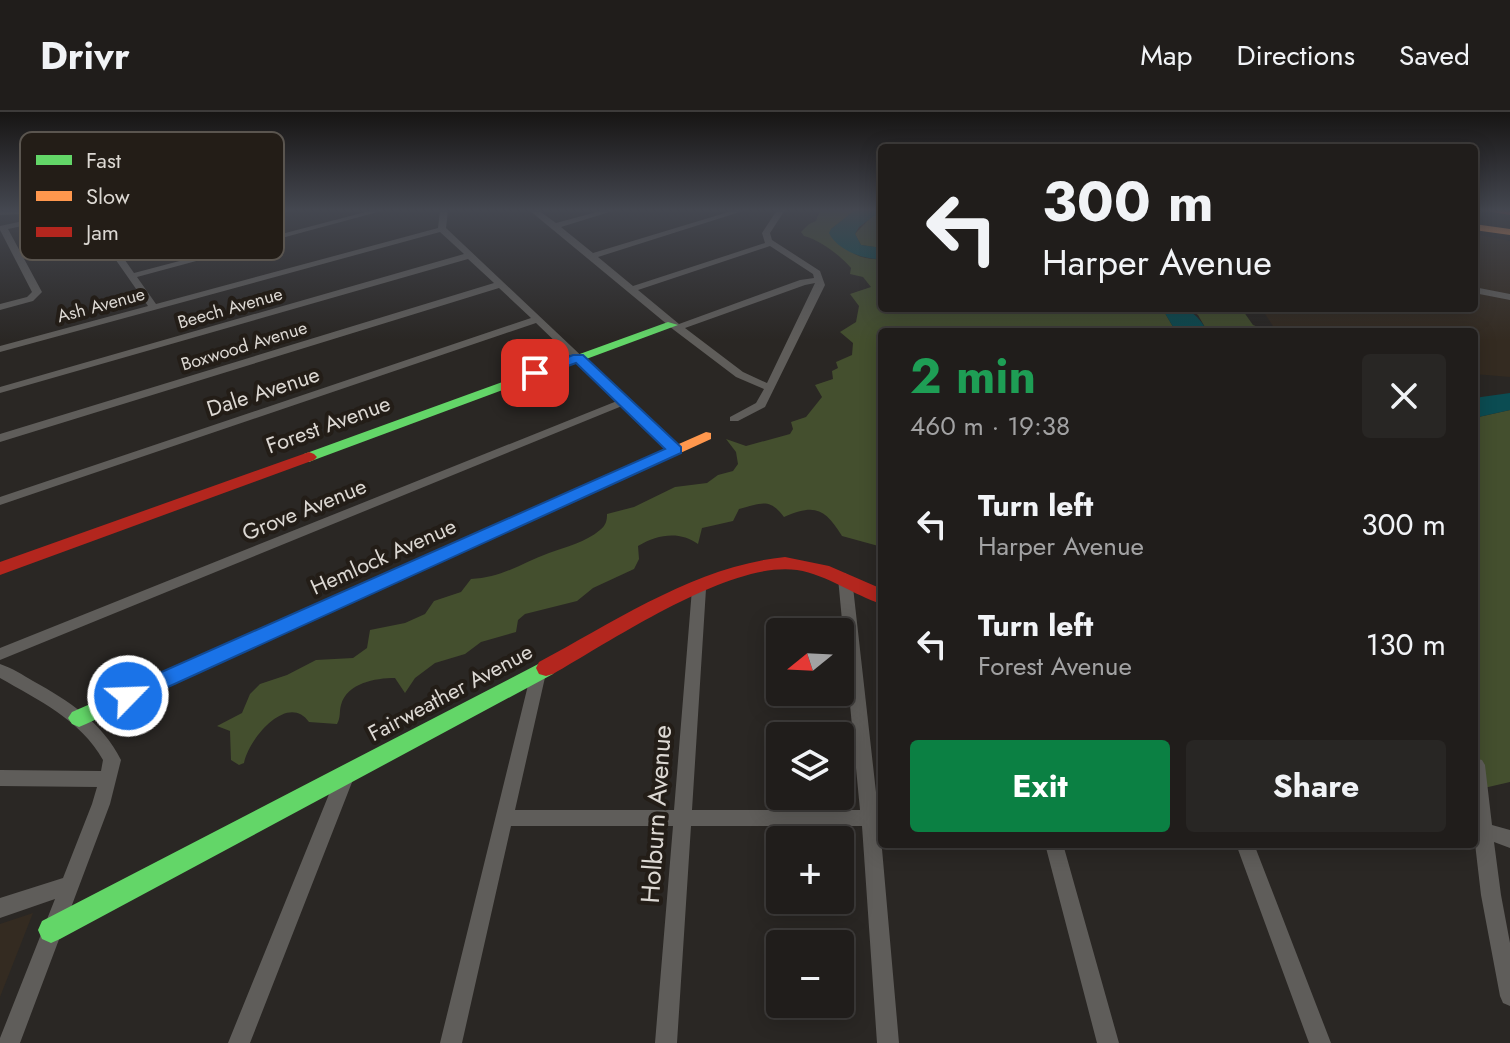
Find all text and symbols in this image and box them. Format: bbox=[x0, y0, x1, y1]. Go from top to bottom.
text: Drivr bbox=[40, 28, 130, 83]
text: Map bbox=[1140, 35, 1192, 76]
text: Directions bbox=[1236, 35, 1355, 76]
text: Saved bbox=[1399, 35, 1470, 76]
legend bbox=[20, 132, 284, 260]
text: Fast bbox=[86, 144, 122, 176]
text: 300 m bbox=[1042, 161, 1214, 242]
icon: left bbox=[910, 176, 1014, 280]
text: Slow bbox=[86, 180, 130, 212]
text: Jam bbox=[83, 216, 119, 248]
text: Harper Avenue bbox=[1042, 236, 1272, 288]
street label: Ash Avenue bbox=[54, 281, 148, 329]
street label: Beech Avenue bbox=[174, 281, 286, 335]
street label: Boxwood Avenue bbox=[178, 314, 310, 378]
pin bbox=[501, 339, 569, 407]
text: 2 min bbox=[910, 342, 1036, 411]
icon: arrive bbox=[513, 351, 557, 395]
button: close bbox=[1362, 354, 1446, 438]
street label: Dale Avenue bbox=[202, 358, 324, 424]
street label: Forest Avenue bbox=[261, 387, 395, 461]
text: 460 m · 19:38 bbox=[910, 407, 1070, 445]
street label: Grove Avenue bbox=[237, 469, 371, 549]
text: Turn left bbox=[978, 484, 1093, 527]
icon: left bbox=[910, 502, 954, 546]
text: 300 m bbox=[1361, 503, 1446, 546]
street label: Hemlock Avenue bbox=[305, 510, 461, 602]
text: Harper Avenue bbox=[978, 527, 1144, 565]
text: Turn left bbox=[978, 604, 1093, 647]
north arrow bbox=[766, 618, 854, 706]
map controls bbox=[766, 618, 854, 1018]
icon: left bbox=[910, 622, 954, 666]
text: 130 m bbox=[1366, 623, 1446, 666]
street label: Fairweather Avenue bbox=[362, 635, 538, 749]
text: Forest Avenue bbox=[978, 647, 1132, 685]
position arrow bbox=[86, 654, 170, 738]
button: layers bbox=[766, 722, 854, 810]
street label: Holburn Avenue bbox=[631, 724, 681, 904]
button: Exit bbox=[910, 740, 1170, 832]
button: Share bbox=[1186, 740, 1446, 832]
button: + bbox=[766, 826, 854, 914]
button: − bbox=[766, 930, 854, 1018]

